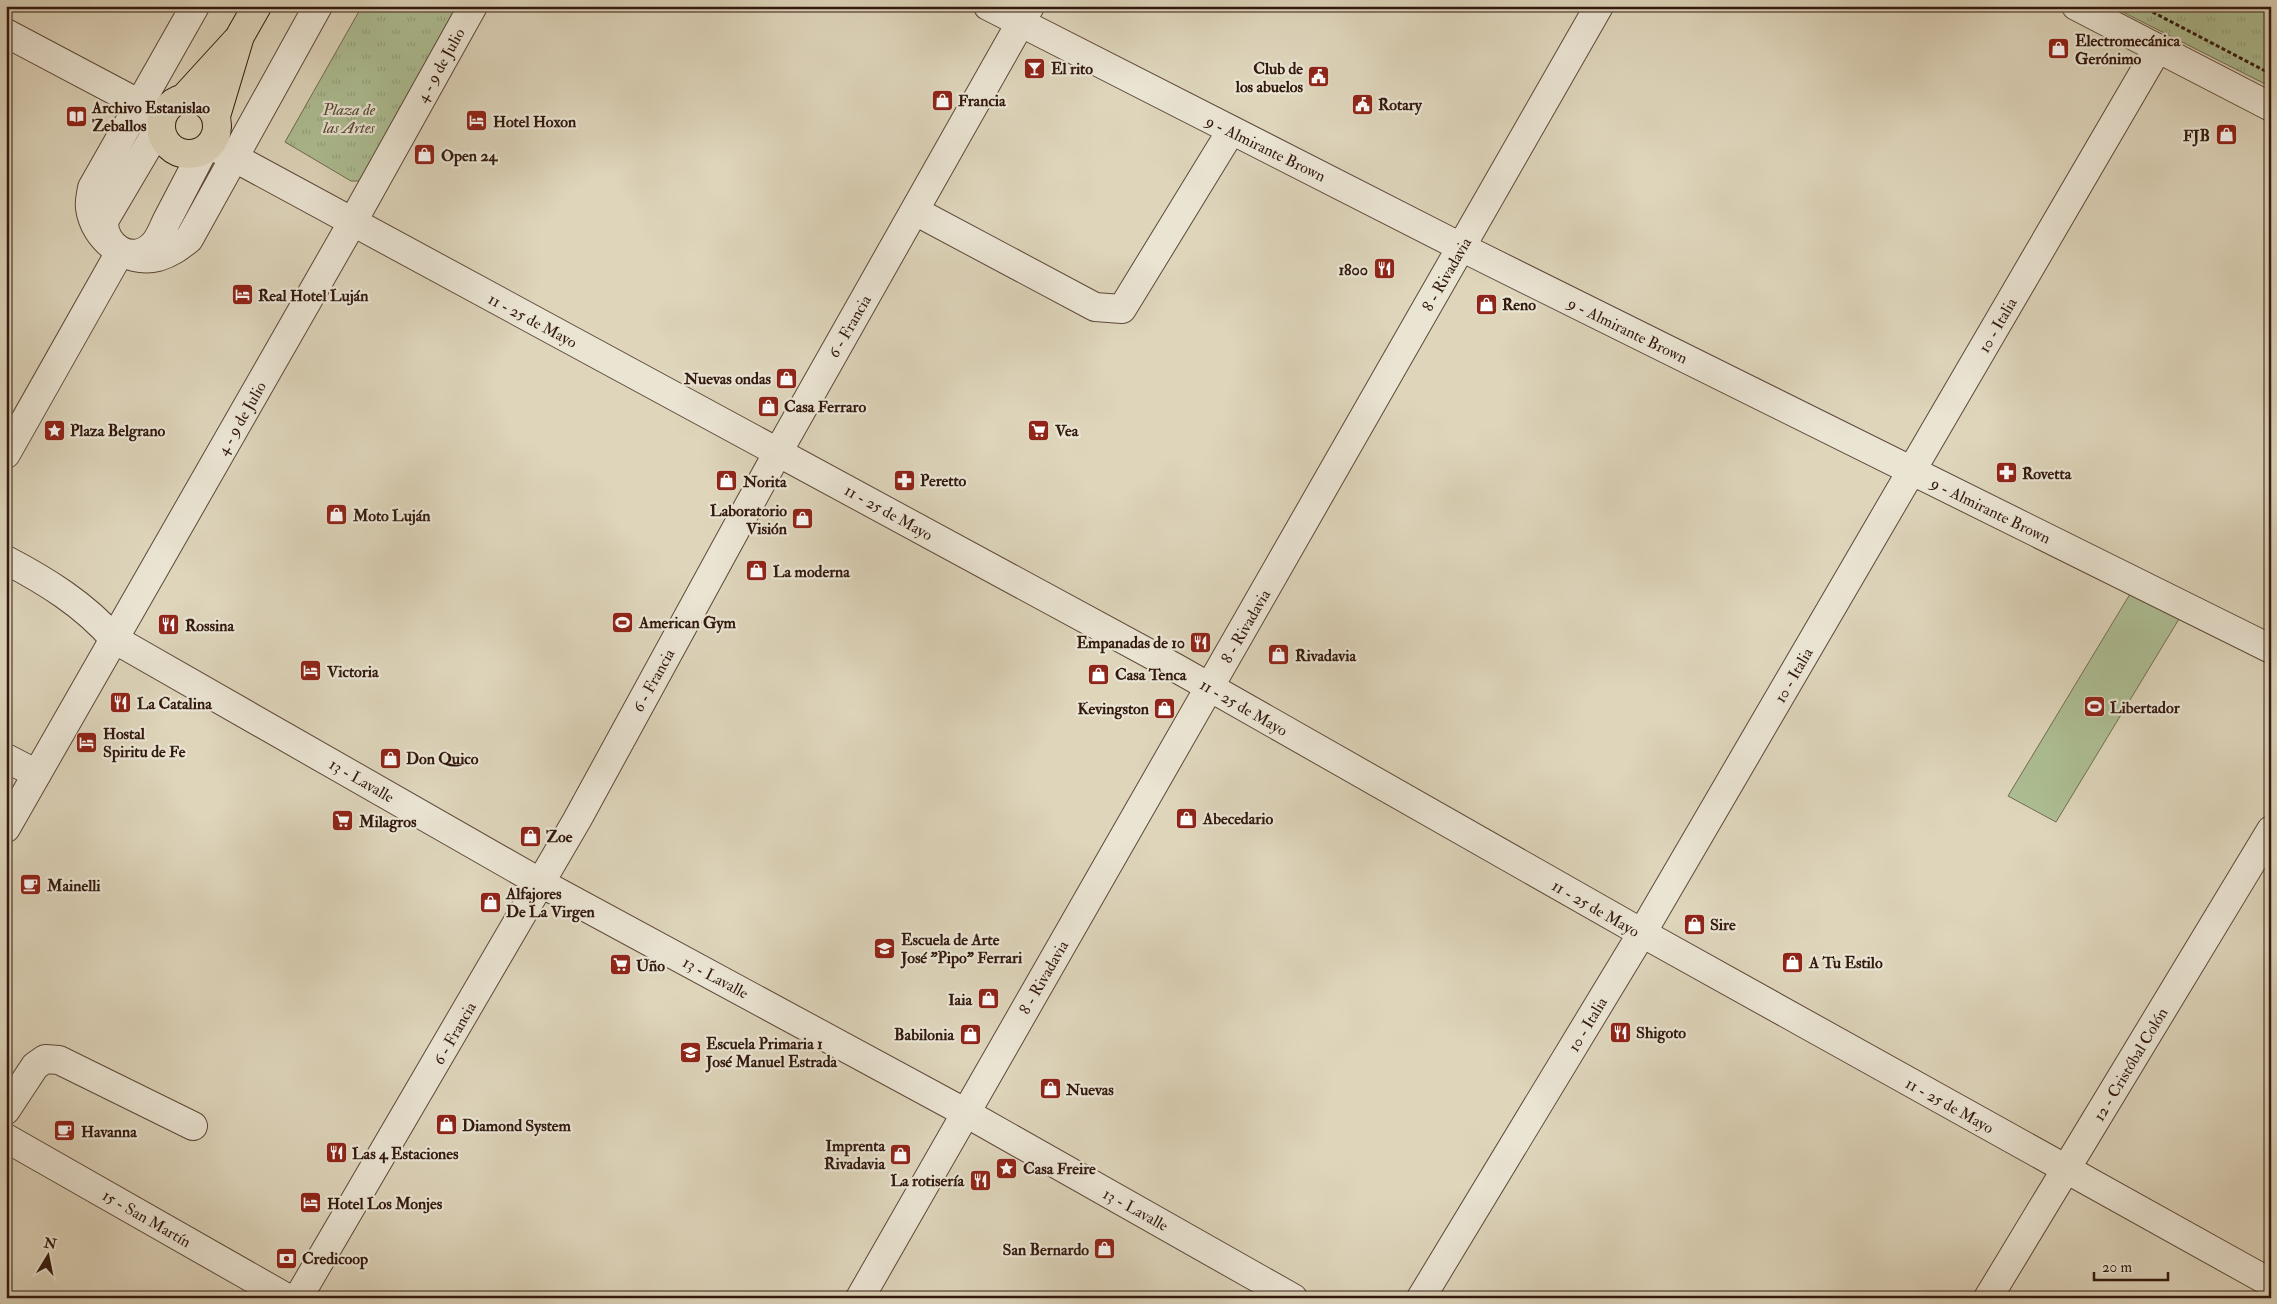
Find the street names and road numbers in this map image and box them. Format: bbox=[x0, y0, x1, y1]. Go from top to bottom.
street label: 4 - 9 de Julio bbox=[412, 25, 471, 107]
street label: 9 - Almirante Brown bbox=[1202, 111, 1329, 187]
street label: 8 - Rivadavia bbox=[1418, 234, 1476, 315]
street label: 11 - 25 de Mayo bbox=[485, 289, 581, 353]
street label: 6 - Francia bbox=[824, 291, 876, 361]
street label: 9 - Almirante Brown bbox=[1564, 293, 1691, 369]
street label: 10 - Italia bbox=[1974, 294, 2022, 357]
street label: 4 - 9 de Julio bbox=[213, 378, 272, 460]
street label: 9 - Almirante Brown bbox=[1927, 473, 2054, 549]
street label: 11 - 25 de Mayo bbox=[841, 480, 936, 545]
street label: 8 - Rivadavia bbox=[1217, 586, 1275, 667]
street label: 10 - Italia bbox=[1770, 644, 1818, 707]
street label: 6 - Francia bbox=[628, 645, 680, 716]
street label: 11 - 25 de Mayo bbox=[1196, 675, 1291, 741]
street label: 13 - Lavalle bbox=[326, 754, 398, 808]
street label: 11 - 25 de Mayo bbox=[1548, 876, 1643, 942]
street label: 8 - Rivadavia bbox=[1015, 937, 1073, 1018]
street label: 13 - Lavalle bbox=[679, 952, 752, 1004]
street label: 10 - Italia bbox=[1564, 993, 1612, 1055]
street label: 6 - Francia bbox=[429, 998, 481, 1068]
street label: 12 - Cristóbal Colón bbox=[2089, 1004, 2173, 1125]
street label: 11 - 25 de Mayo bbox=[1902, 1073, 1997, 1138]
street label: 13 - Lavalle bbox=[1099, 1184, 1172, 1236]
street label: 15 - San Martín bbox=[99, 1185, 194, 1252]

